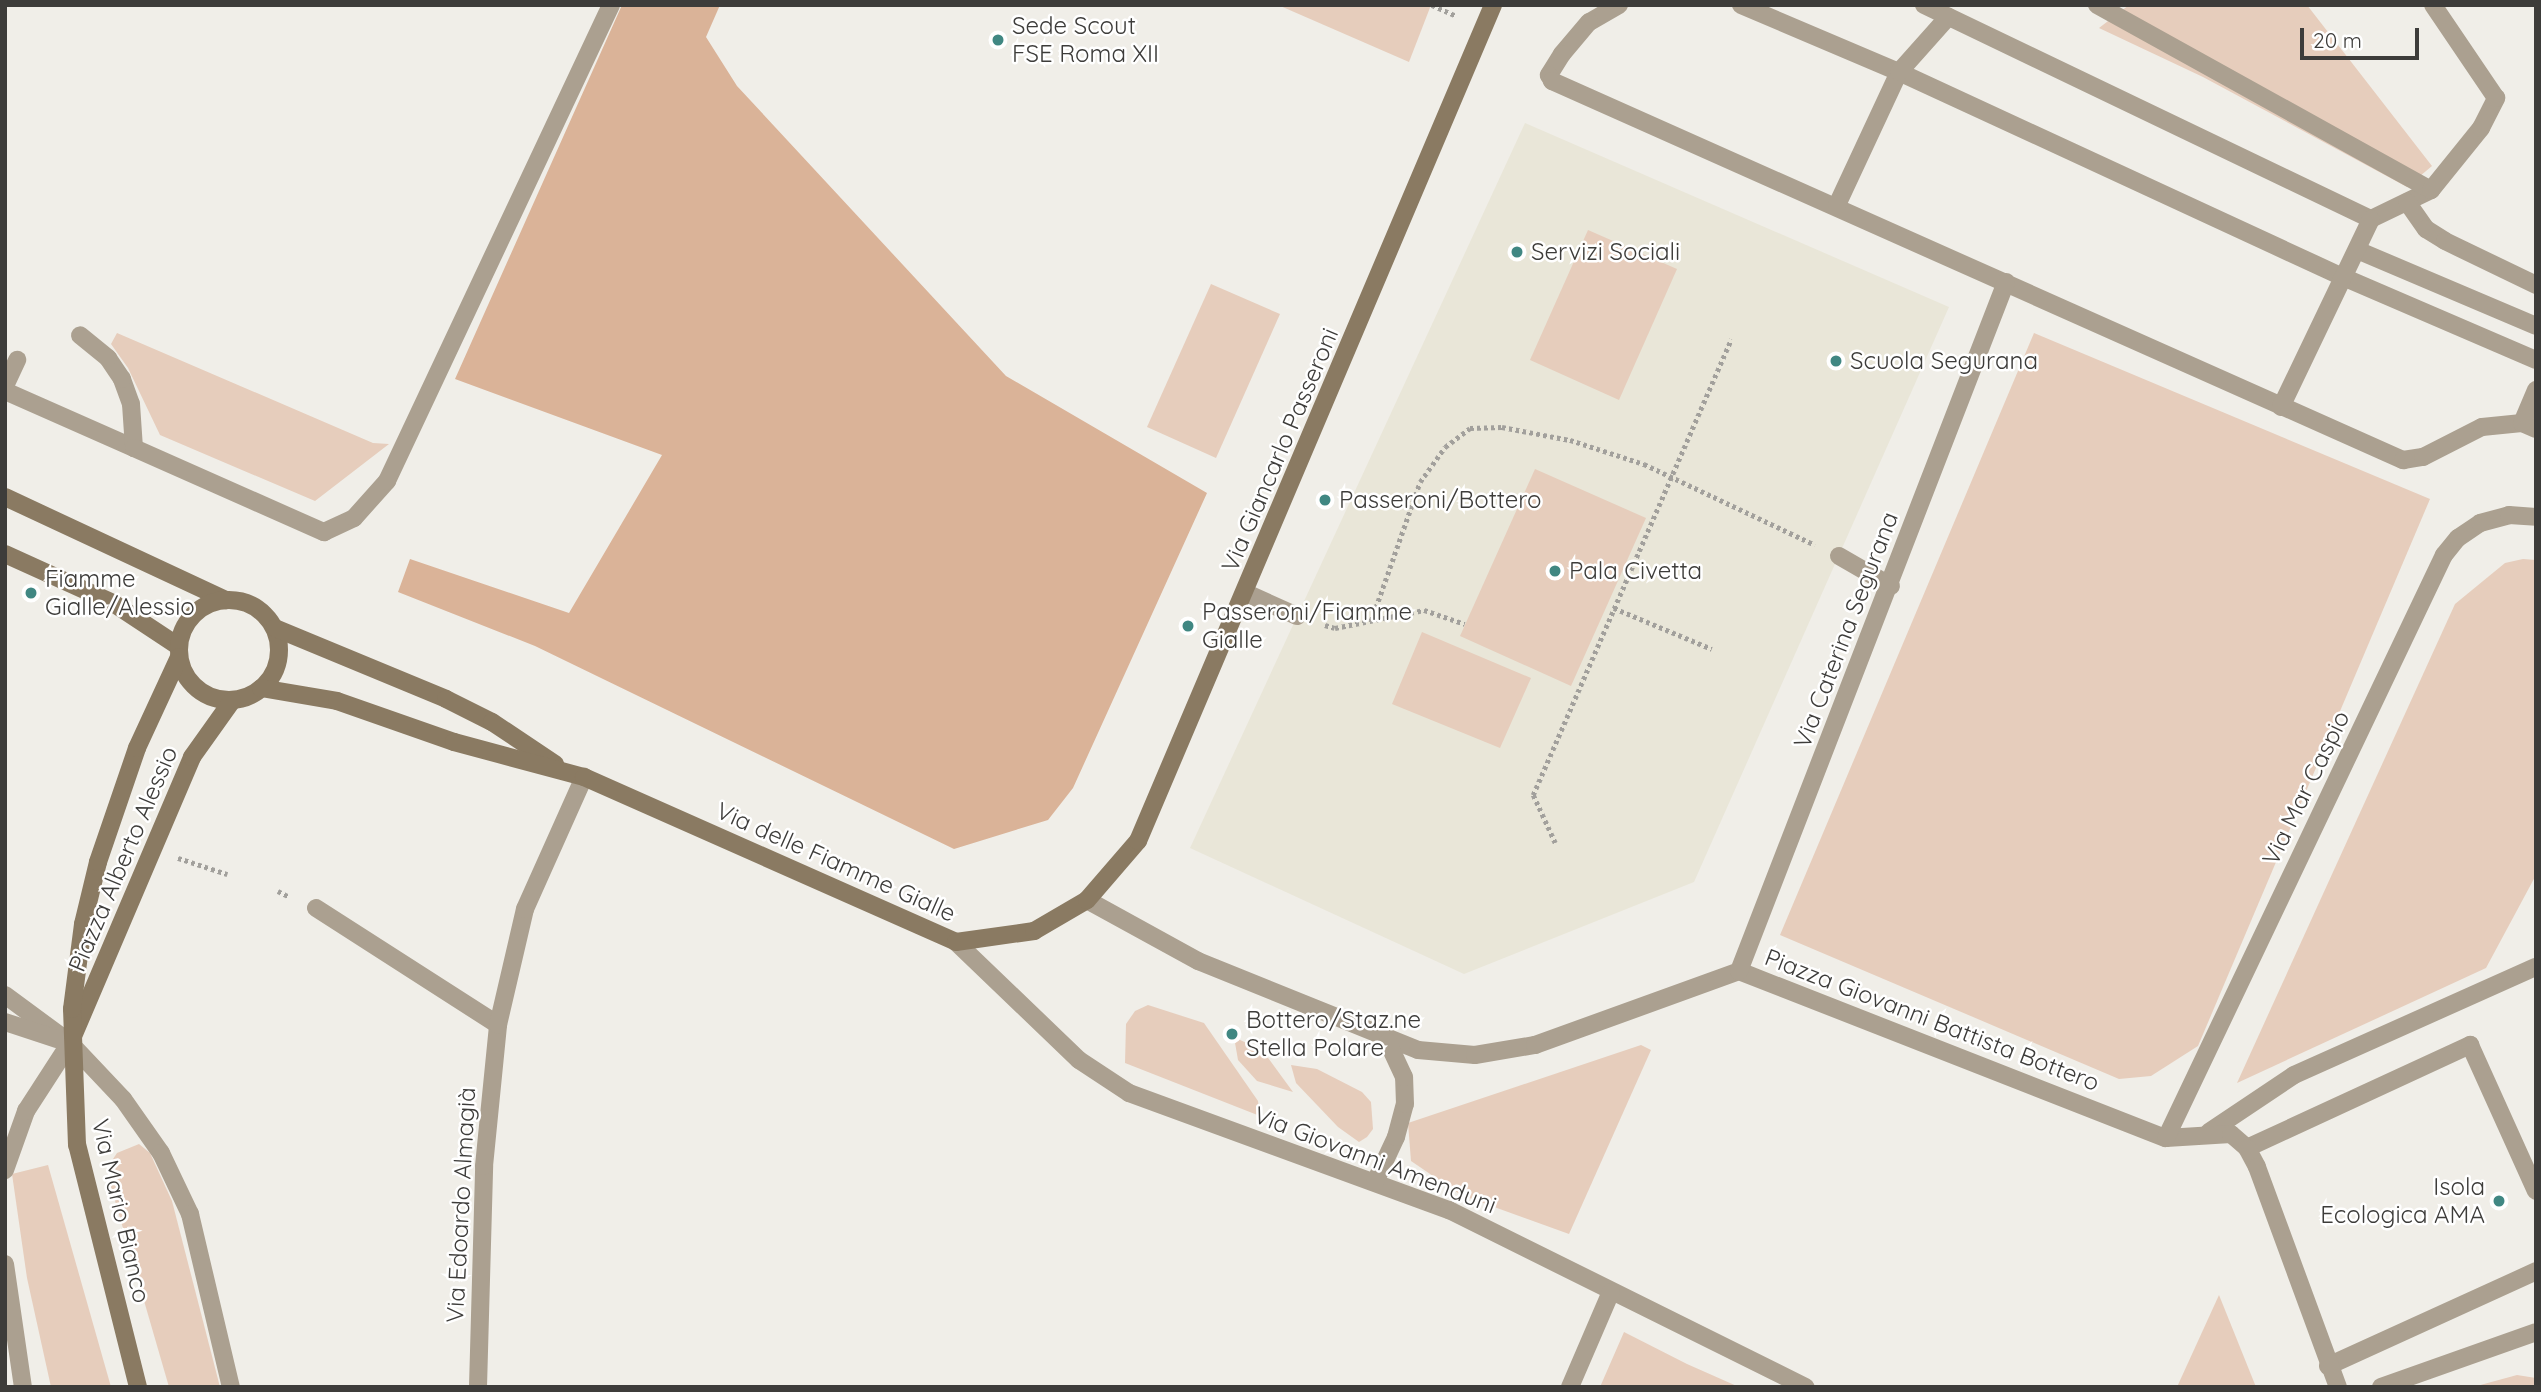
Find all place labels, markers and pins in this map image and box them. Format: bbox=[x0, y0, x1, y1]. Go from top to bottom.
place label: Sede Scout FSE Roma XII bbox=[1012, 12, 1159, 68]
marker: Sede Scout FSE Roma XII bbox=[990, 32, 1006, 48]
place label: Servizi Sociali bbox=[1531, 238, 1680, 266]
marker: Servizi Sociali bbox=[1509, 244, 1525, 260]
place label: Scuola Segurana bbox=[1850, 347, 2038, 375]
marker: Scuola Segurana bbox=[1828, 353, 1844, 369]
place label: Passeroni/Bottero bbox=[1339, 486, 1542, 514]
marker: Passeroni/Bottero bbox=[1317, 492, 1333, 508]
place label: Pala Civetta bbox=[1569, 557, 1702, 585]
marker: Pala Civetta bbox=[1547, 563, 1563, 579]
place label: Fiamme Gialle/Alessio bbox=[45, 565, 195, 621]
marker: Fiamme Gialle/Alessio bbox=[23, 585, 39, 601]
place label: Passeroni/Fiamme Gialle bbox=[1202, 598, 1412, 654]
marker: Passeroni/Fiamme Gialle bbox=[1180, 618, 1196, 634]
place label: Bottero/Staz.ne Stella Polare bbox=[1246, 1006, 1421, 1062]
marker: Bottero/Staz.ne Stella Polare bbox=[1224, 1026, 1240, 1042]
place label: Isola Ecologica AMA bbox=[2320, 1173, 2485, 1229]
marker: Isola Ecologica AMA bbox=[2491, 1193, 2507, 1209]

